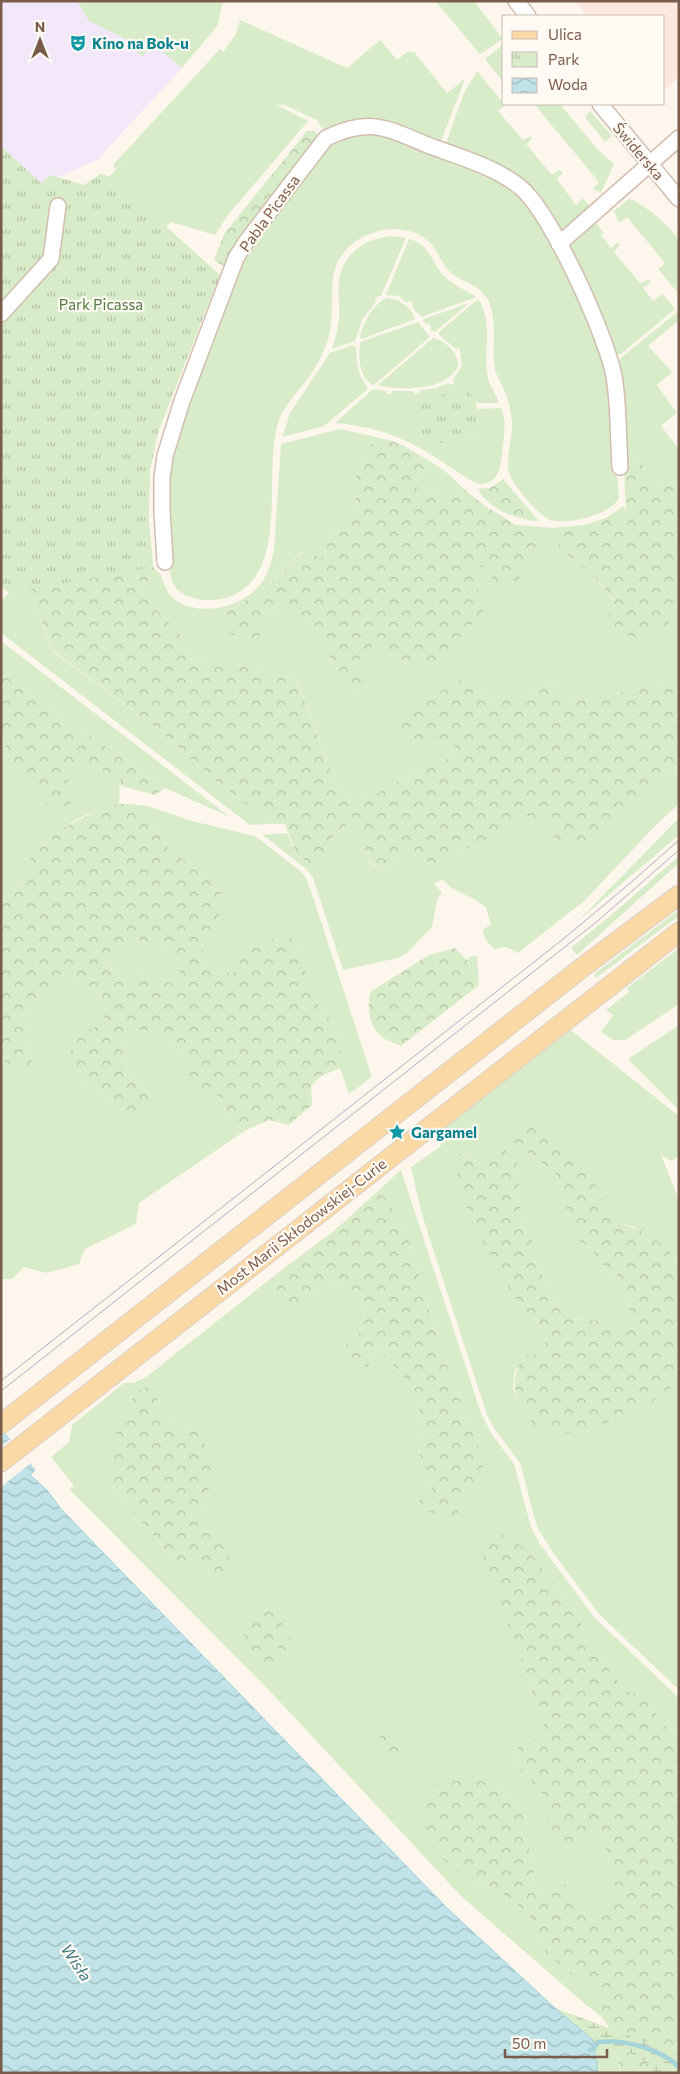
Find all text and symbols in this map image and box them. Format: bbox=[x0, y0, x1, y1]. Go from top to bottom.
north arrow bbox=[15, 15, 65, 65]
legend bbox=[502, 15, 665, 105]
text: N bbox=[35, 18, 45, 35]
text: Ulica bbox=[548, 25, 582, 43]
theatre icon: Kino na Bok-u bbox=[68, 33, 88, 53]
place label: Kino na Bok-u bbox=[92, 34, 189, 52]
text: Park bbox=[548, 50, 579, 68]
text: Woda bbox=[548, 75, 588, 93]
street label: Świderska bbox=[610, 118, 669, 183]
street label: Pabla Picassa bbox=[235, 171, 303, 255]
park label: Park Picassa bbox=[59, 295, 143, 313]
place icon: Gargamel bbox=[387, 1122, 407, 1142]
place label: Gargamel bbox=[411, 1123, 477, 1141]
street label: Most Marii Skłodowskiej-Curie bbox=[212, 1154, 390, 1298]
water label: Wisła bbox=[58, 1940, 96, 1984]
scale bar bbox=[505, 2026, 608, 2058]
text: 50 m bbox=[512, 2034, 546, 2052]

